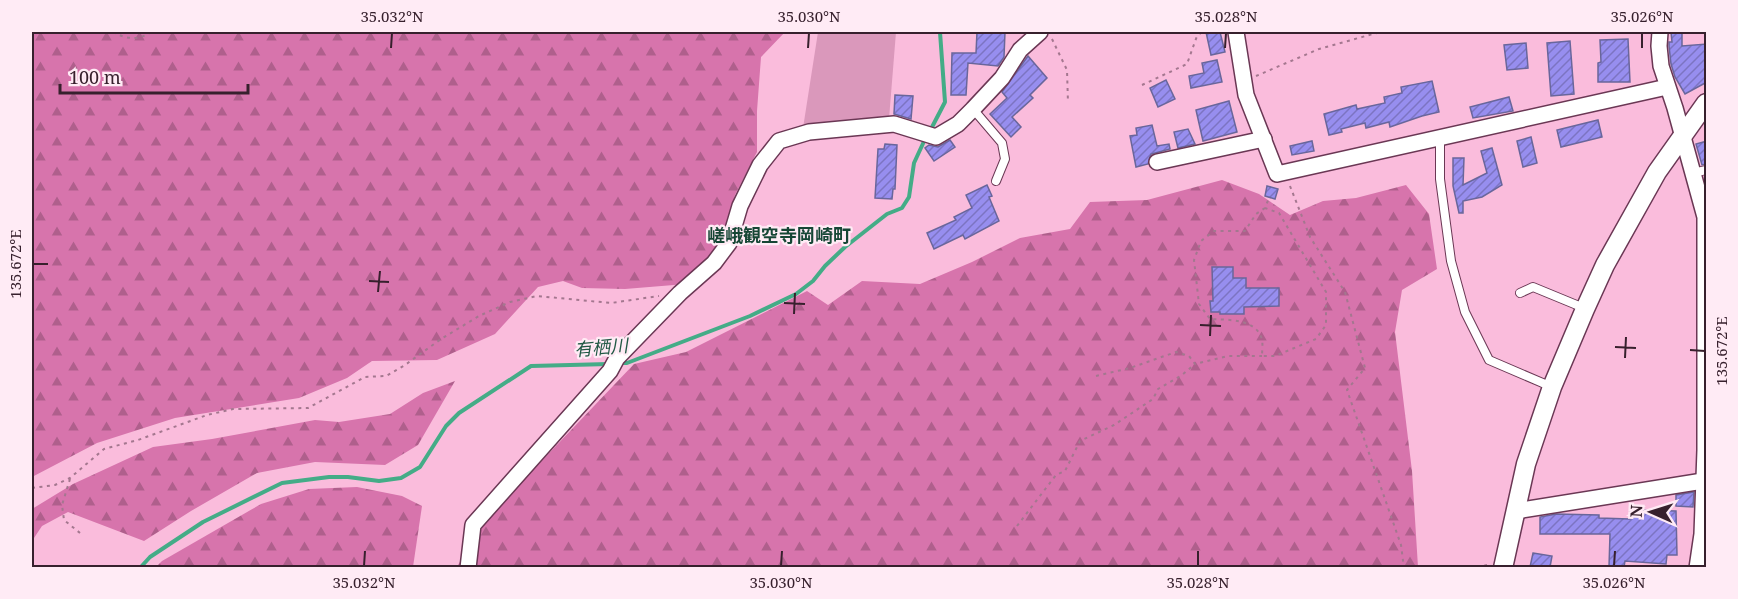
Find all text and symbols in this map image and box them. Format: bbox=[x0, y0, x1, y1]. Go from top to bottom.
text: 35.032°N bbox=[360, 6, 424, 26]
text: 35.030°N bbox=[777, 6, 841, 26]
text: 35.028°N bbox=[1194, 6, 1258, 26]
text: 35.026°N bbox=[1610, 6, 1674, 26]
scale bar bbox=[60, 57, 248, 95]
text: 100 m bbox=[69, 65, 121, 89]
district label: 嵯峨観空寺岡崎町 bbox=[707, 223, 851, 247]
text: 135.672°E bbox=[5, 229, 25, 299]
text: 135.672°E bbox=[1711, 316, 1731, 386]
water label: 有栖川 bbox=[573, 333, 631, 361]
north arrow bbox=[1621, 482, 1681, 542]
text: N bbox=[1625, 504, 1647, 518]
text: 35.032°N bbox=[332, 572, 396, 592]
text: 35.030°N bbox=[749, 572, 813, 592]
text: 35.028°N bbox=[1166, 572, 1230, 592]
text: 35.026°N bbox=[1582, 572, 1646, 592]

